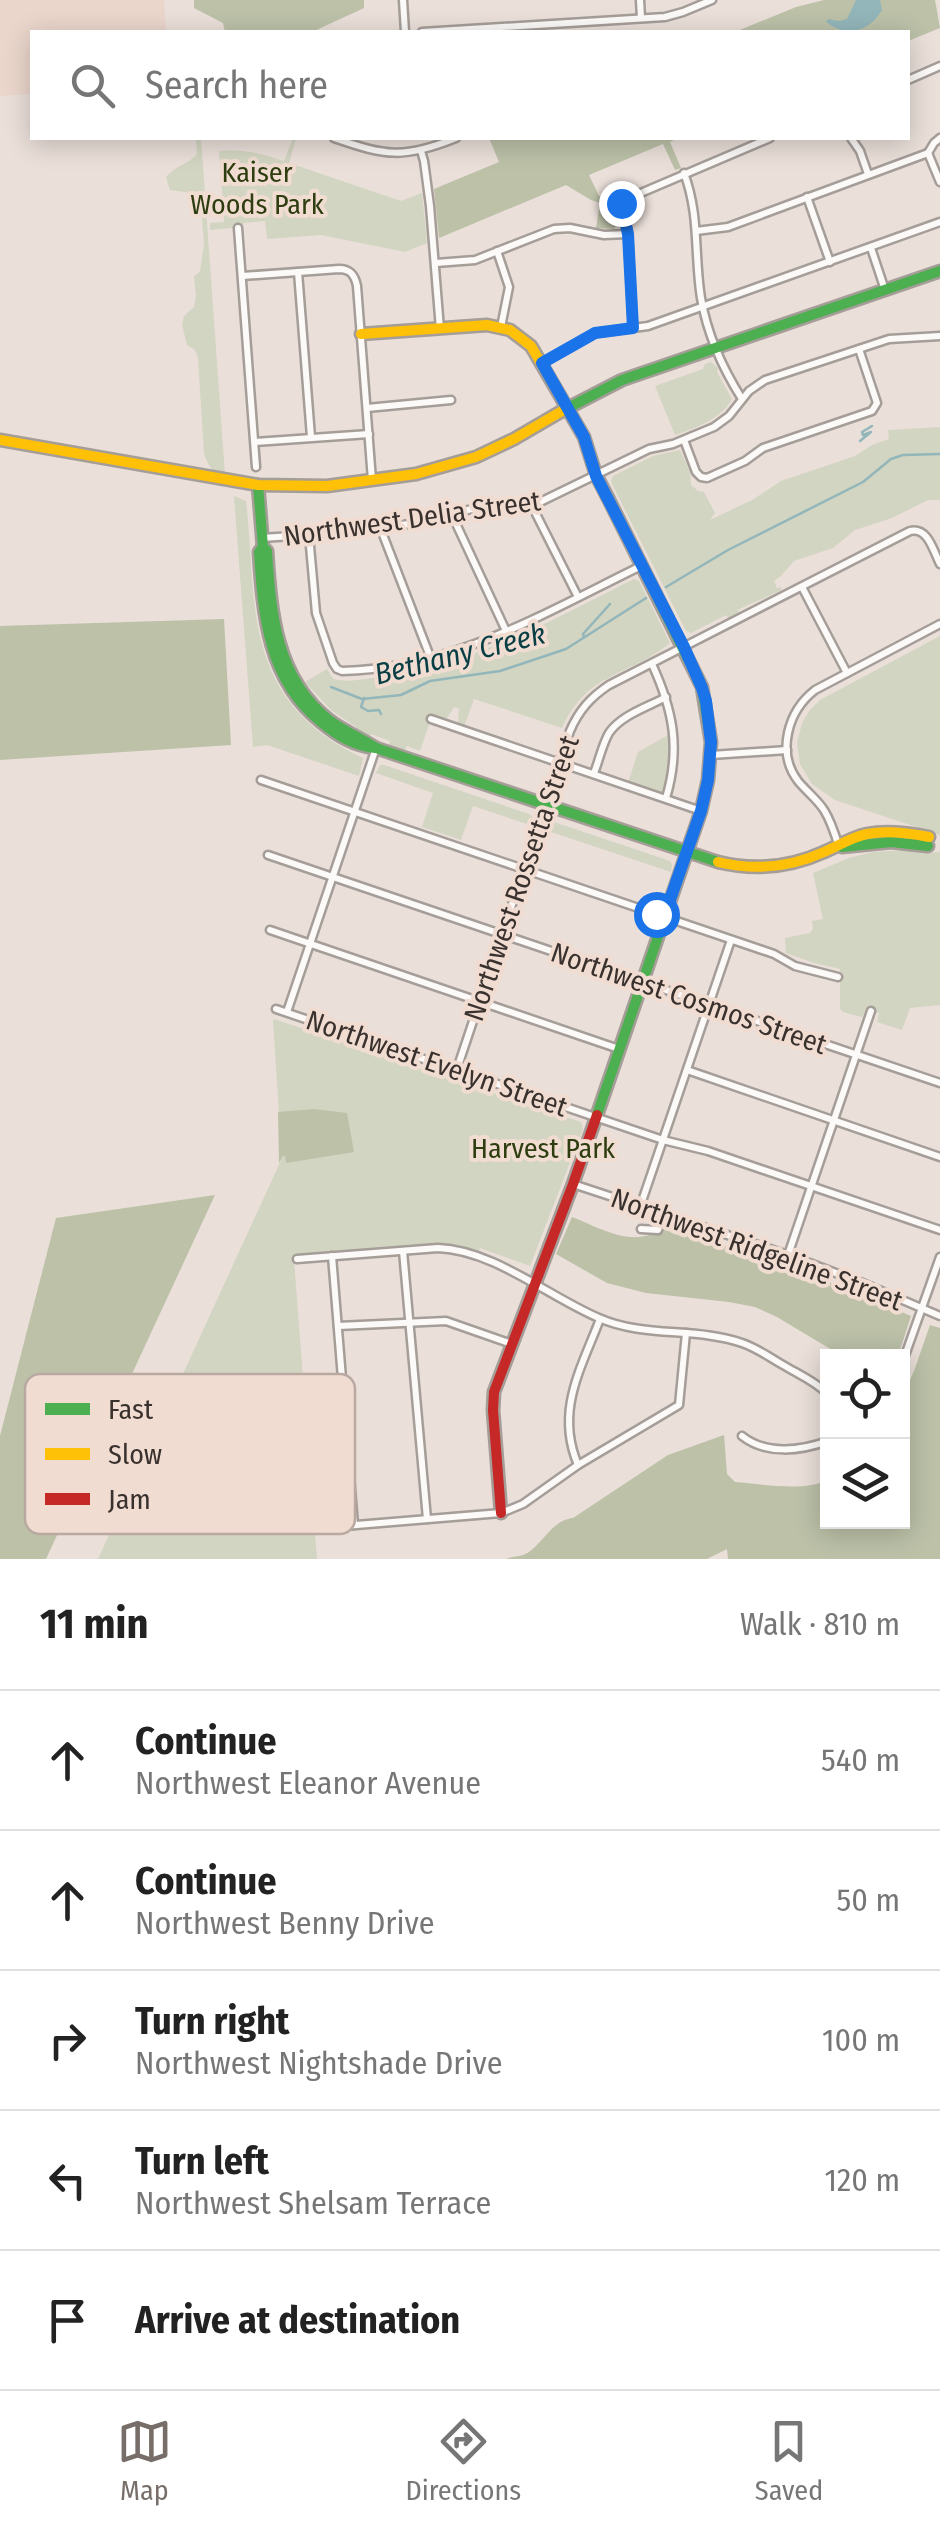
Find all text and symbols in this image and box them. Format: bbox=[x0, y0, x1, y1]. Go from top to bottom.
search box bbox=[30, 30, 910, 140]
icon: search bbox=[65, 58, 120, 113]
text: Search here bbox=[145, 62, 328, 108]
park label: Kaiser Woods Park bbox=[190, 156, 325, 221]
route end bbox=[599, 181, 645, 227]
street label: Northwest Delia Street bbox=[282, 484, 543, 553]
water label: Bethany Creek bbox=[371, 615, 549, 693]
street label: Northwest Rossetta Street bbox=[457, 730, 586, 1025]
route start bbox=[634, 892, 680, 938]
street label: Northwest Cosmos Street bbox=[547, 936, 832, 1061]
street label: Northwest Evelyn Street bbox=[302, 1003, 572, 1124]
park label: Harvest Park bbox=[471, 1132, 616, 1165]
street label: Northwest Ridgeline Street bbox=[607, 1181, 908, 1318]
map controls bbox=[820, 1349, 910, 1529]
button: locate bbox=[820, 1349, 910, 1439]
legend bbox=[25, 1374, 355, 1534]
text: Fast bbox=[108, 1393, 154, 1426]
text: Slow bbox=[108, 1438, 162, 1471]
button: layers bbox=[820, 1439, 910, 1529]
text: Jam bbox=[108, 1483, 151, 1516]
text: 11 min bbox=[40, 1599, 148, 1649]
text: Walk · 810 m bbox=[740, 1605, 900, 1643]
text: Continue bbox=[135, 1718, 276, 1764]
icon: ahead bbox=[40, 1733, 95, 1788]
text: 540 m bbox=[821, 1741, 900, 1779]
text: Northwest Eleanor Avenue bbox=[135, 1764, 481, 1802]
text: Continue bbox=[135, 1858, 276, 1904]
icon: ahead bbox=[40, 1873, 95, 1928]
text: 50 m bbox=[837, 1881, 900, 1919]
text: Northwest Benny Drive bbox=[135, 1904, 435, 1942]
text: Turn right bbox=[135, 1998, 289, 2044]
icon: right bbox=[40, 2013, 95, 2068]
text: 100 m bbox=[822, 2021, 900, 2059]
text: Northwest Nightshade Drive bbox=[135, 2044, 502, 2082]
text: Turn left bbox=[135, 2138, 269, 2184]
icon: left bbox=[40, 2153, 95, 2208]
text: 120 m bbox=[825, 2161, 900, 2199]
text: Northwest Shelsam Terrace bbox=[135, 2184, 491, 2222]
icon: arrive bbox=[40, 2293, 95, 2348]
text: Arrive at destination bbox=[135, 2297, 460, 2343]
tab: Map bbox=[117, 2414, 172, 2507]
tab: Directions bbox=[405, 2414, 521, 2507]
tab: Saved bbox=[755, 2414, 823, 2507]

